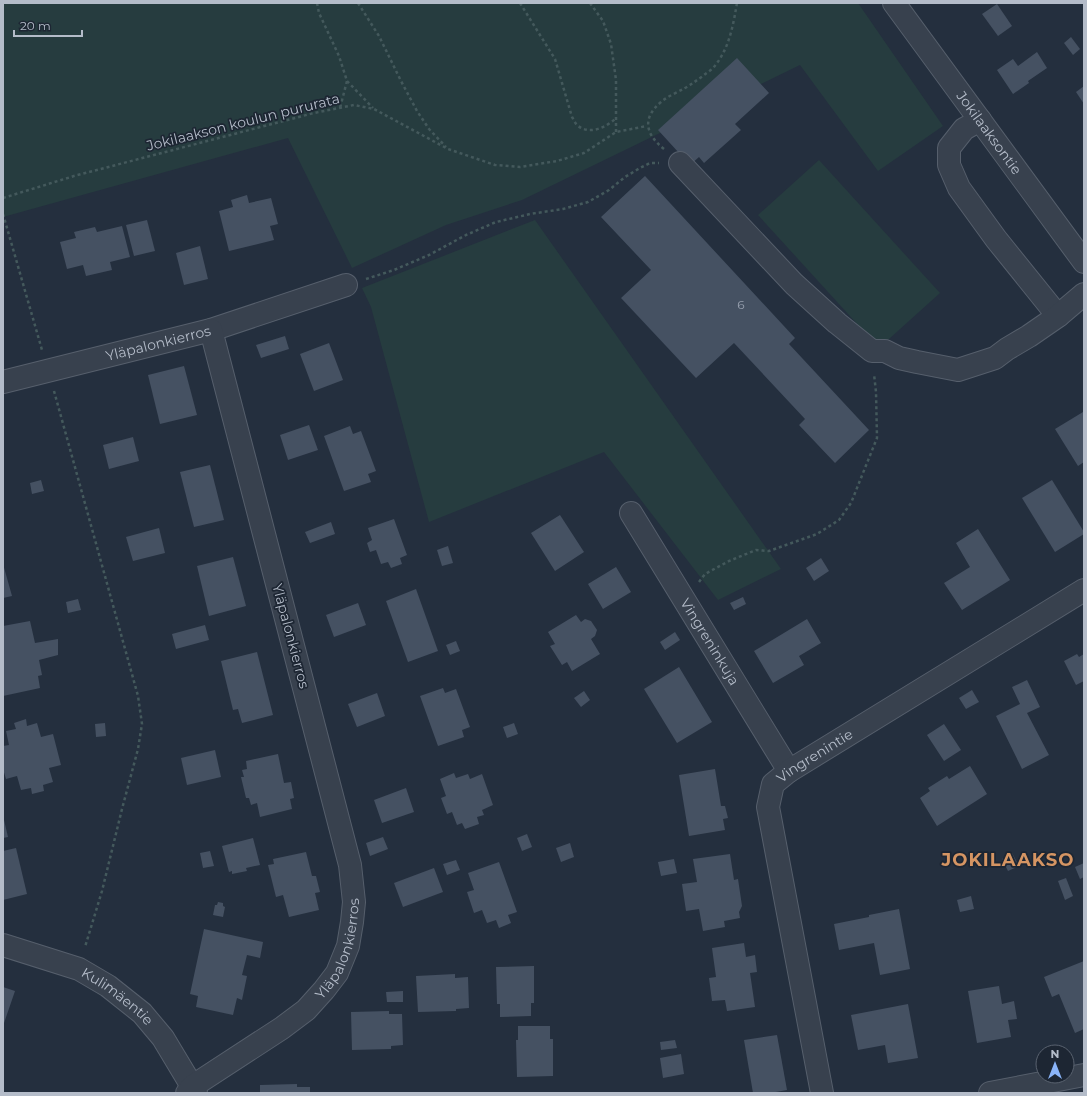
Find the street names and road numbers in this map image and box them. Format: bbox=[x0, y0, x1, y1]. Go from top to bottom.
street label: Jokilaaksontie bbox=[952, 87, 1026, 178]
street label: Jokilaakson koulun pururata bbox=[144, 89, 342, 155]
street label: Yläpalonkierros bbox=[104, 321, 213, 365]
street label: Yläpalonkierros bbox=[268, 582, 314, 690]
street label: Vingreninkuja bbox=[676, 595, 743, 689]
street label: Vingrenintie bbox=[773, 725, 856, 787]
street label: Yläpalonkierros bbox=[311, 897, 363, 1003]
street label: Kulimäentie bbox=[78, 963, 157, 1029]

